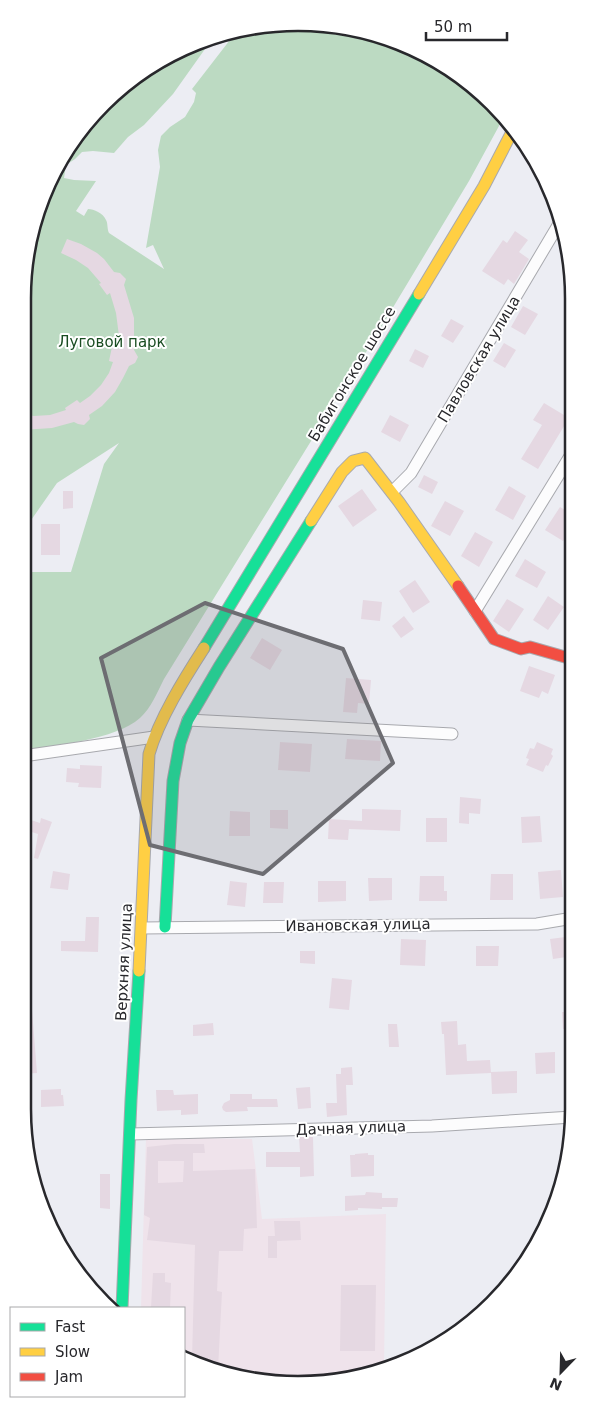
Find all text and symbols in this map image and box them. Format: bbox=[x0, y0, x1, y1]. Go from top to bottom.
scale bar bbox=[426, 10, 507, 42]
text: 50 m bbox=[434, 18, 472, 36]
street label: Павловская улица bbox=[434, 292, 524, 426]
street label: Бабигонское шоссе bbox=[305, 303, 399, 445]
park label: Луговой парк bbox=[58, 333, 166, 351]
street label: Верхняя улица bbox=[112, 903, 136, 1021]
street label: Ивановская улица bbox=[285, 915, 431, 935]
street label: Дачная улица bbox=[296, 1117, 406, 1139]
legend bbox=[10, 1307, 185, 1397]
text: Fast bbox=[55, 1318, 85, 1336]
text: Slow bbox=[55, 1343, 90, 1361]
north arrow bbox=[536, 1347, 586, 1397]
text: Jam bbox=[54, 1368, 83, 1386]
text: N bbox=[547, 1374, 564, 1394]

